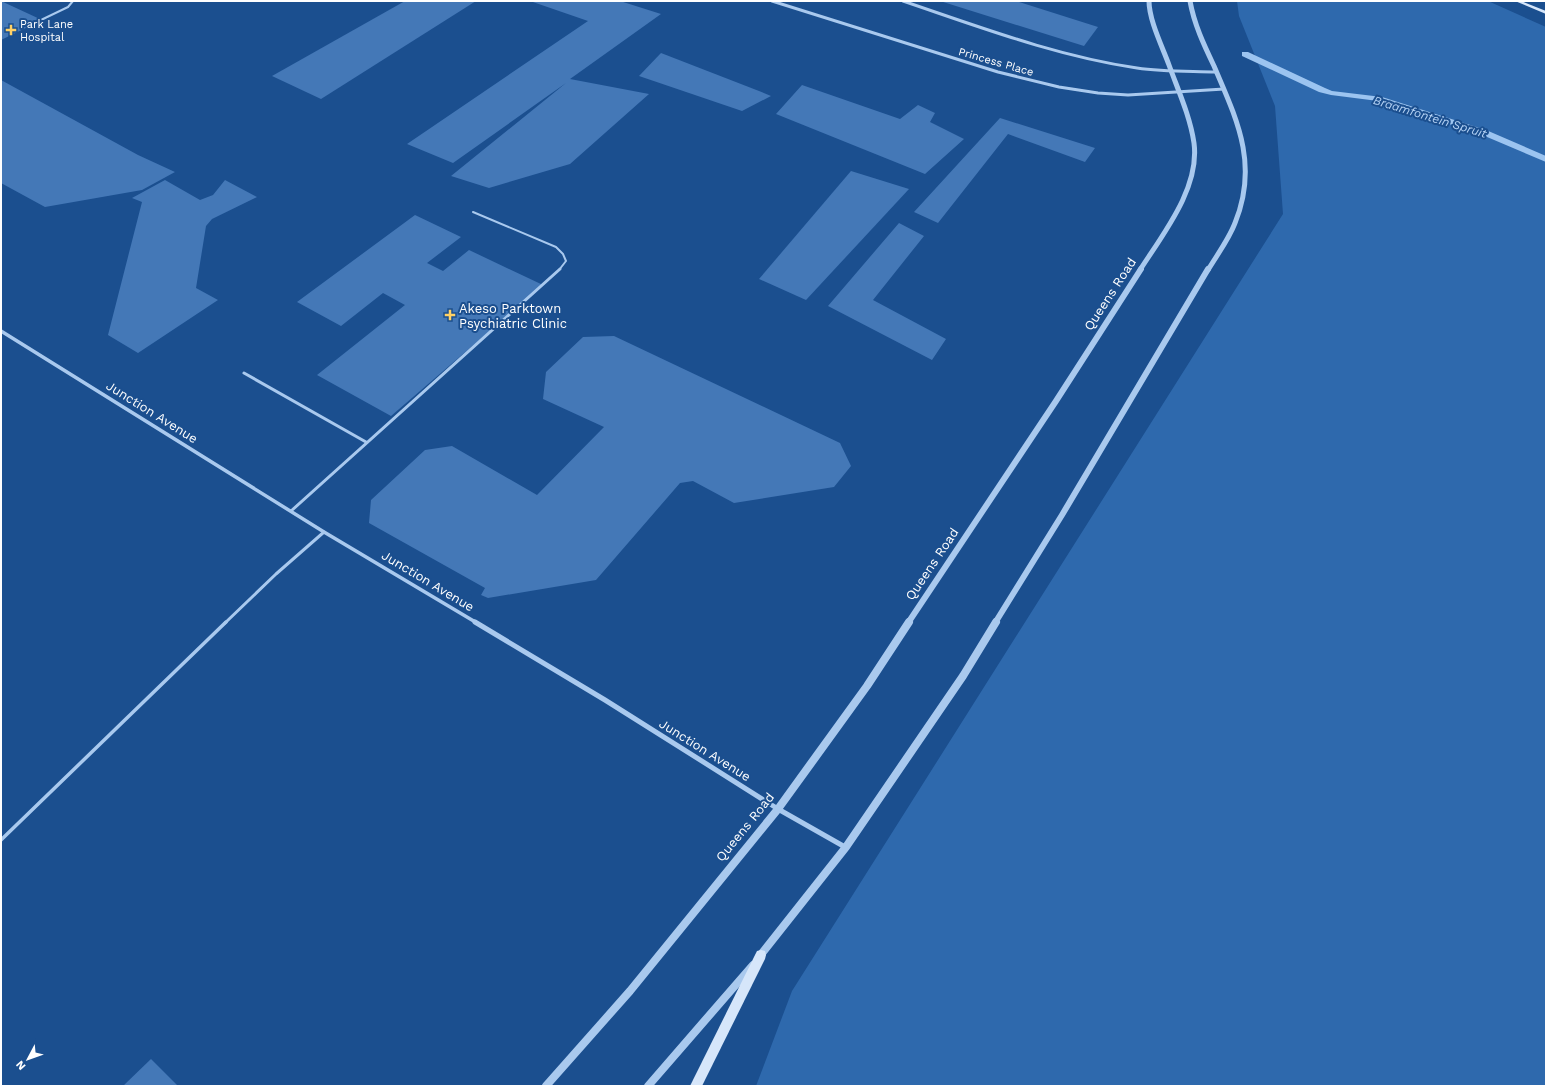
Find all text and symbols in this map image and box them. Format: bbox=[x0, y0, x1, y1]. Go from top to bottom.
place label: Park Lane Hospital bbox=[20, 18, 73, 44]
marker: Park Lane Hospital bbox=[5, 24, 17, 36]
street label: Princess Place bbox=[957, 45, 1035, 79]
water label: Braamfontein Spruit bbox=[1372, 93, 1488, 141]
street label: Queens Road bbox=[1081, 255, 1139, 333]
place label: Akeso Parktown Psychiatric Clinic bbox=[459, 301, 567, 331]
marker: Akeso Parktown Psychiatric Clinic bbox=[444, 309, 456, 321]
street label: Junction Avenue bbox=[103, 378, 201, 446]
street label: Queens Road bbox=[902, 525, 962, 603]
street label: Junction Avenue bbox=[379, 547, 477, 615]
street label: Junction Avenue bbox=[656, 716, 754, 784]
street label: Queens Road bbox=[713, 790, 777, 864]
north arrow bbox=[8, 1039, 48, 1079]
text: N bbox=[13, 1058, 28, 1073]

